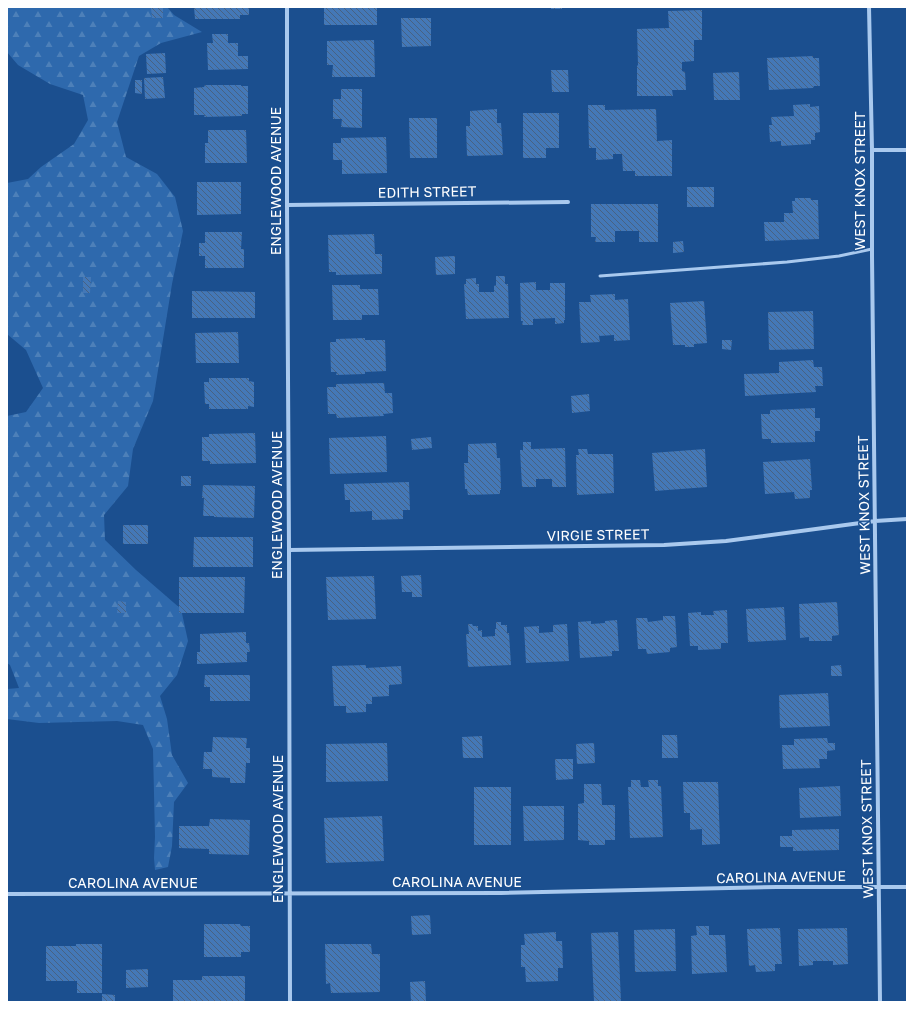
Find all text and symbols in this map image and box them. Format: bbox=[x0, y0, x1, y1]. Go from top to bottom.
street label: ENGLEWOOD AVENUE bbox=[267, 107, 284, 255]
street label: WEST KNOX STREET bbox=[851, 111, 868, 251]
street label: EDITH STREET bbox=[378, 182, 477, 201]
street label: ENGLEWOOD AVENUE bbox=[268, 431, 285, 579]
street label: WEST KNOX STREET bbox=[854, 435, 873, 575]
street label: VIRGIE STREET bbox=[547, 525, 650, 544]
street label: ENGLEWOOD AVENUE bbox=[269, 755, 286, 903]
street label: WEST KNOX STREET bbox=[857, 759, 876, 899]
street label: CAROLINA AVENUE bbox=[716, 867, 846, 886]
street label: CAROLINA AVENUE bbox=[392, 873, 522, 890]
street label: CAROLINA AVENUE bbox=[68, 874, 198, 891]

